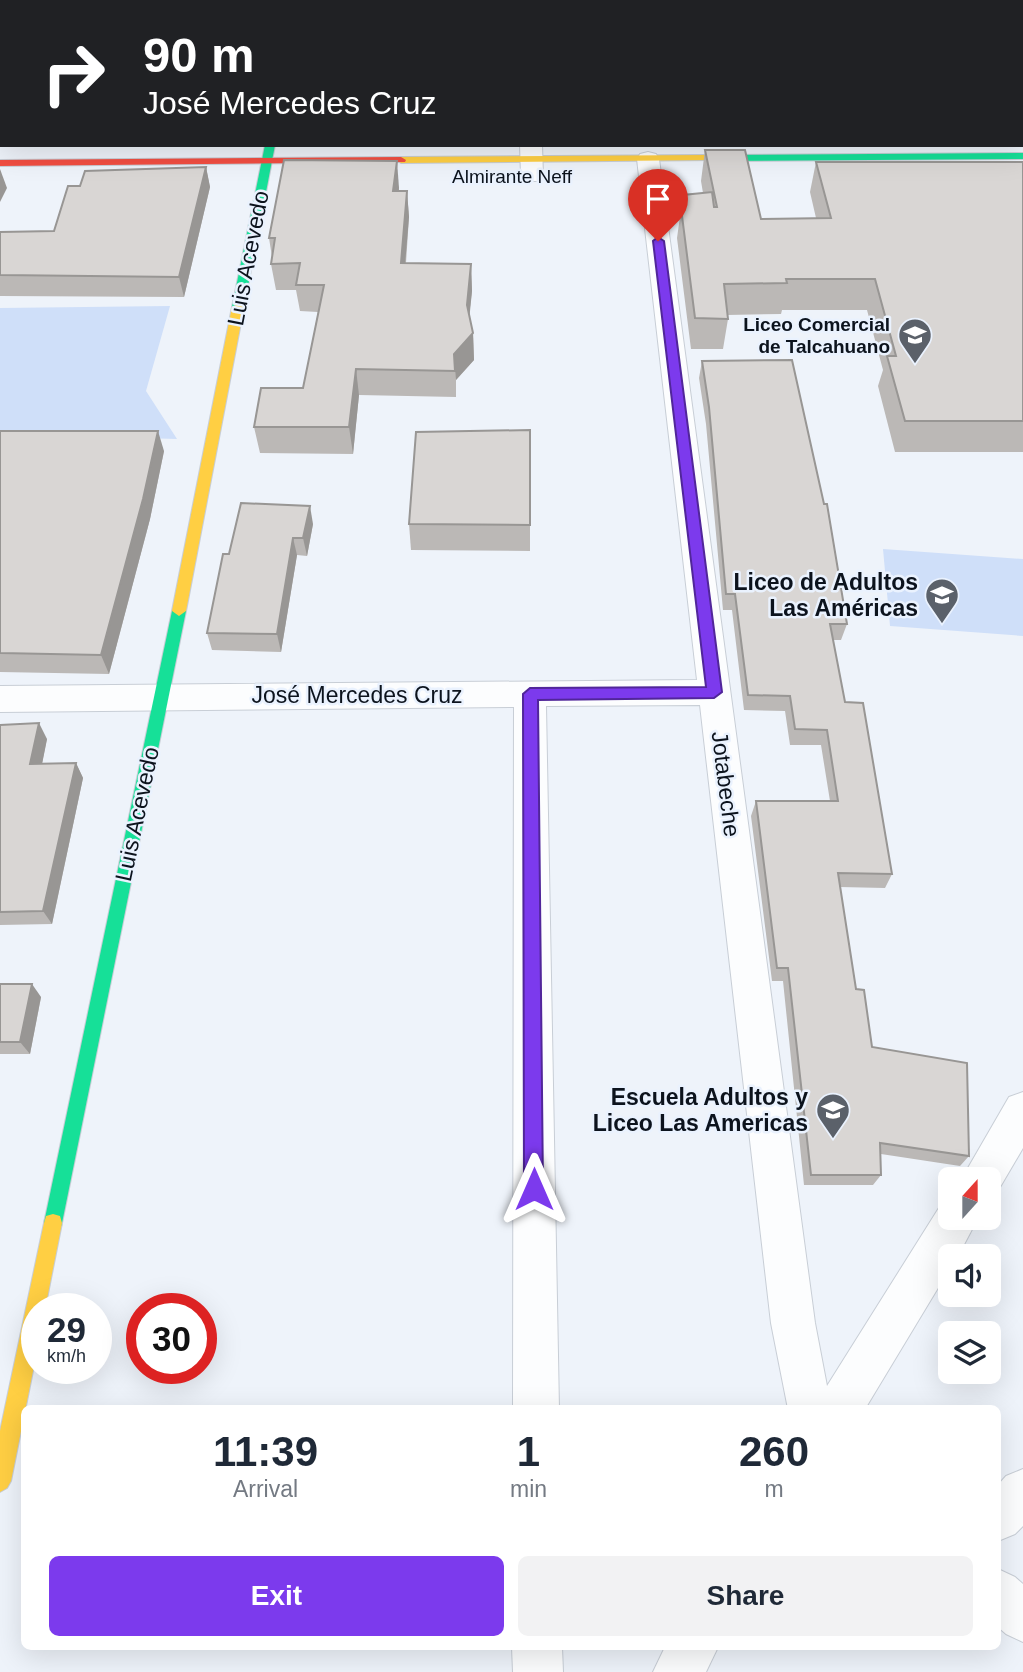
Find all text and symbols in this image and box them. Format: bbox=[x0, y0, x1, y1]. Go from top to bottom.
icon: right bbox=[28, 28, 119, 119]
text: 90 m bbox=[143, 28, 255, 82]
text: José Mercedes Cruz bbox=[143, 85, 436, 121]
street label: Almirante Neff bbox=[452, 166, 573, 187]
pin bbox=[628, 169, 688, 241]
icon: arrive bbox=[639, 180, 677, 218]
street label: Luis Acevedo bbox=[222, 188, 274, 328]
place label: Liceo Comercial de Talcahuano bbox=[743, 314, 890, 357]
school or university icon: Liceo Comercial de Talcahuano bbox=[896, 316, 934, 365]
place label: Liceo de Adultos Las Américas bbox=[734, 569, 918, 621]
school or university icon: Liceo de Adultos Las Américas bbox=[923, 576, 961, 625]
street label: José Mercedes Cruz bbox=[252, 682, 462, 708]
street label: Jotabeche bbox=[707, 730, 745, 838]
street label: Luis Acevedo bbox=[110, 744, 164, 884]
place label: Escuela Adultos y Liceo Las Americas bbox=[593, 1084, 808, 1136]
school or university icon: Escuela Adultos y Liceo Las Americas bbox=[814, 1091, 852, 1140]
position arrow bbox=[497, 1152, 571, 1226]
north arrow bbox=[938, 1167, 1001, 1230]
map controls bbox=[938, 1167, 1001, 1384]
button: sound bbox=[938, 1244, 1001, 1307]
speed limit sign: 30 bbox=[126, 1293, 217, 1384]
text: 29 bbox=[47, 1310, 86, 1349]
button: layers bbox=[938, 1321, 1001, 1384]
text: km/h bbox=[47, 1346, 86, 1366]
text: 11:39 bbox=[213, 1428, 318, 1475]
text: 1 bbox=[517, 1428, 540, 1475]
text: 260 bbox=[739, 1428, 809, 1475]
text: Arrival bbox=[233, 1476, 298, 1502]
text: min bbox=[510, 1476, 547, 1502]
text: m bbox=[764, 1476, 784, 1502]
button: Exit bbox=[49, 1556, 504, 1636]
button: Share bbox=[518, 1556, 973, 1636]

